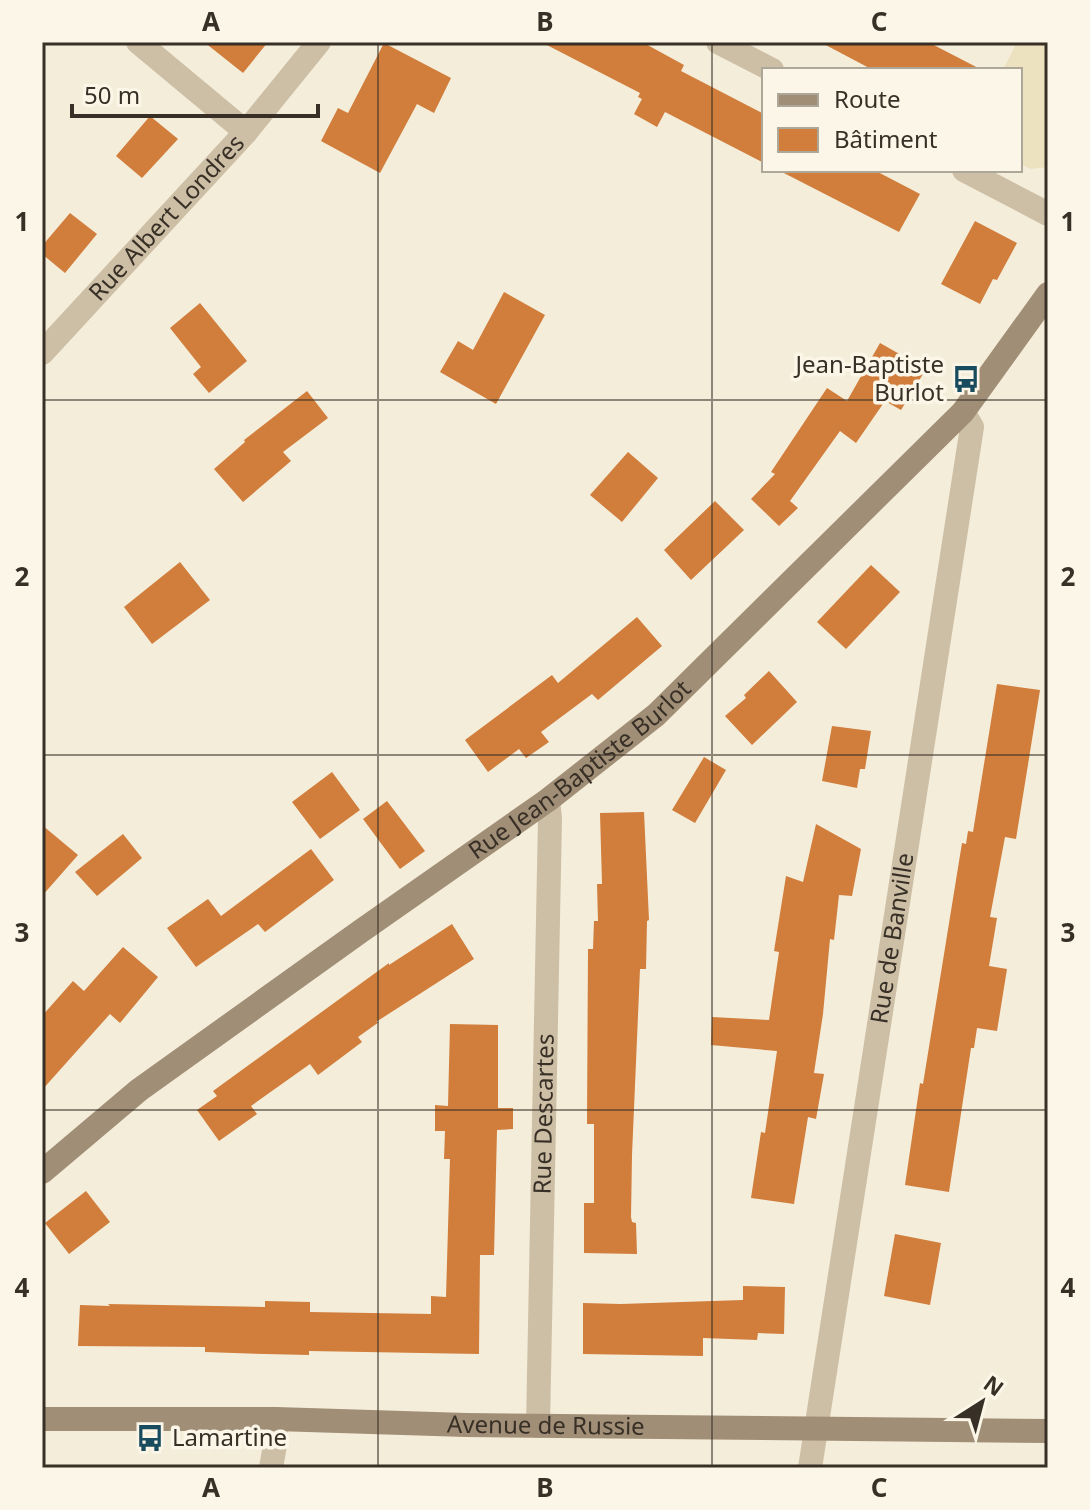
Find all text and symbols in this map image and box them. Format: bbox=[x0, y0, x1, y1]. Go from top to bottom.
text: A bbox=[202, 3, 220, 39]
text: B bbox=[536, 3, 554, 39]
text: C bbox=[871, 3, 887, 39]
scale bar bbox=[72, 68, 318, 118]
legend bbox=[762, 68, 1022, 172]
text: 50 m bbox=[84, 78, 140, 111]
text: Route bbox=[834, 82, 900, 115]
text: Bâtiment bbox=[834, 122, 938, 155]
street label: Rue Albert Londres bbox=[80, 126, 251, 307]
text: 1 bbox=[15, 203, 29, 239]
text: 1 bbox=[1061, 203, 1075, 239]
place label: Jean-Baptiste Burlot bbox=[794, 347, 944, 408]
bus stop icon: Jean-Baptiste Burlot bbox=[951, 364, 981, 394]
text: 2 bbox=[15, 558, 30, 594]
text: 2 bbox=[1061, 558, 1076, 594]
street label: Rue Jean-Baptiste Burlot bbox=[461, 672, 698, 866]
street label: Rue de Banville bbox=[861, 850, 920, 1026]
text: 3 bbox=[15, 914, 29, 950]
text: 3 bbox=[1061, 914, 1075, 950]
street label: Rue Descartes bbox=[525, 1033, 561, 1195]
text: 4 bbox=[15, 1269, 30, 1305]
text: 4 bbox=[1061, 1269, 1076, 1305]
north arrow bbox=[942, 1362, 1022, 1442]
text: N bbox=[978, 1368, 1010, 1402]
street label: Avenue de Russie bbox=[447, 1406, 645, 1442]
place label: Lamartine bbox=[172, 1420, 287, 1453]
bus stop icon: Lamartine bbox=[135, 1423, 165, 1453]
text: A bbox=[202, 1469, 220, 1505]
text: B bbox=[536, 1469, 554, 1505]
text: C bbox=[871, 1469, 887, 1505]

